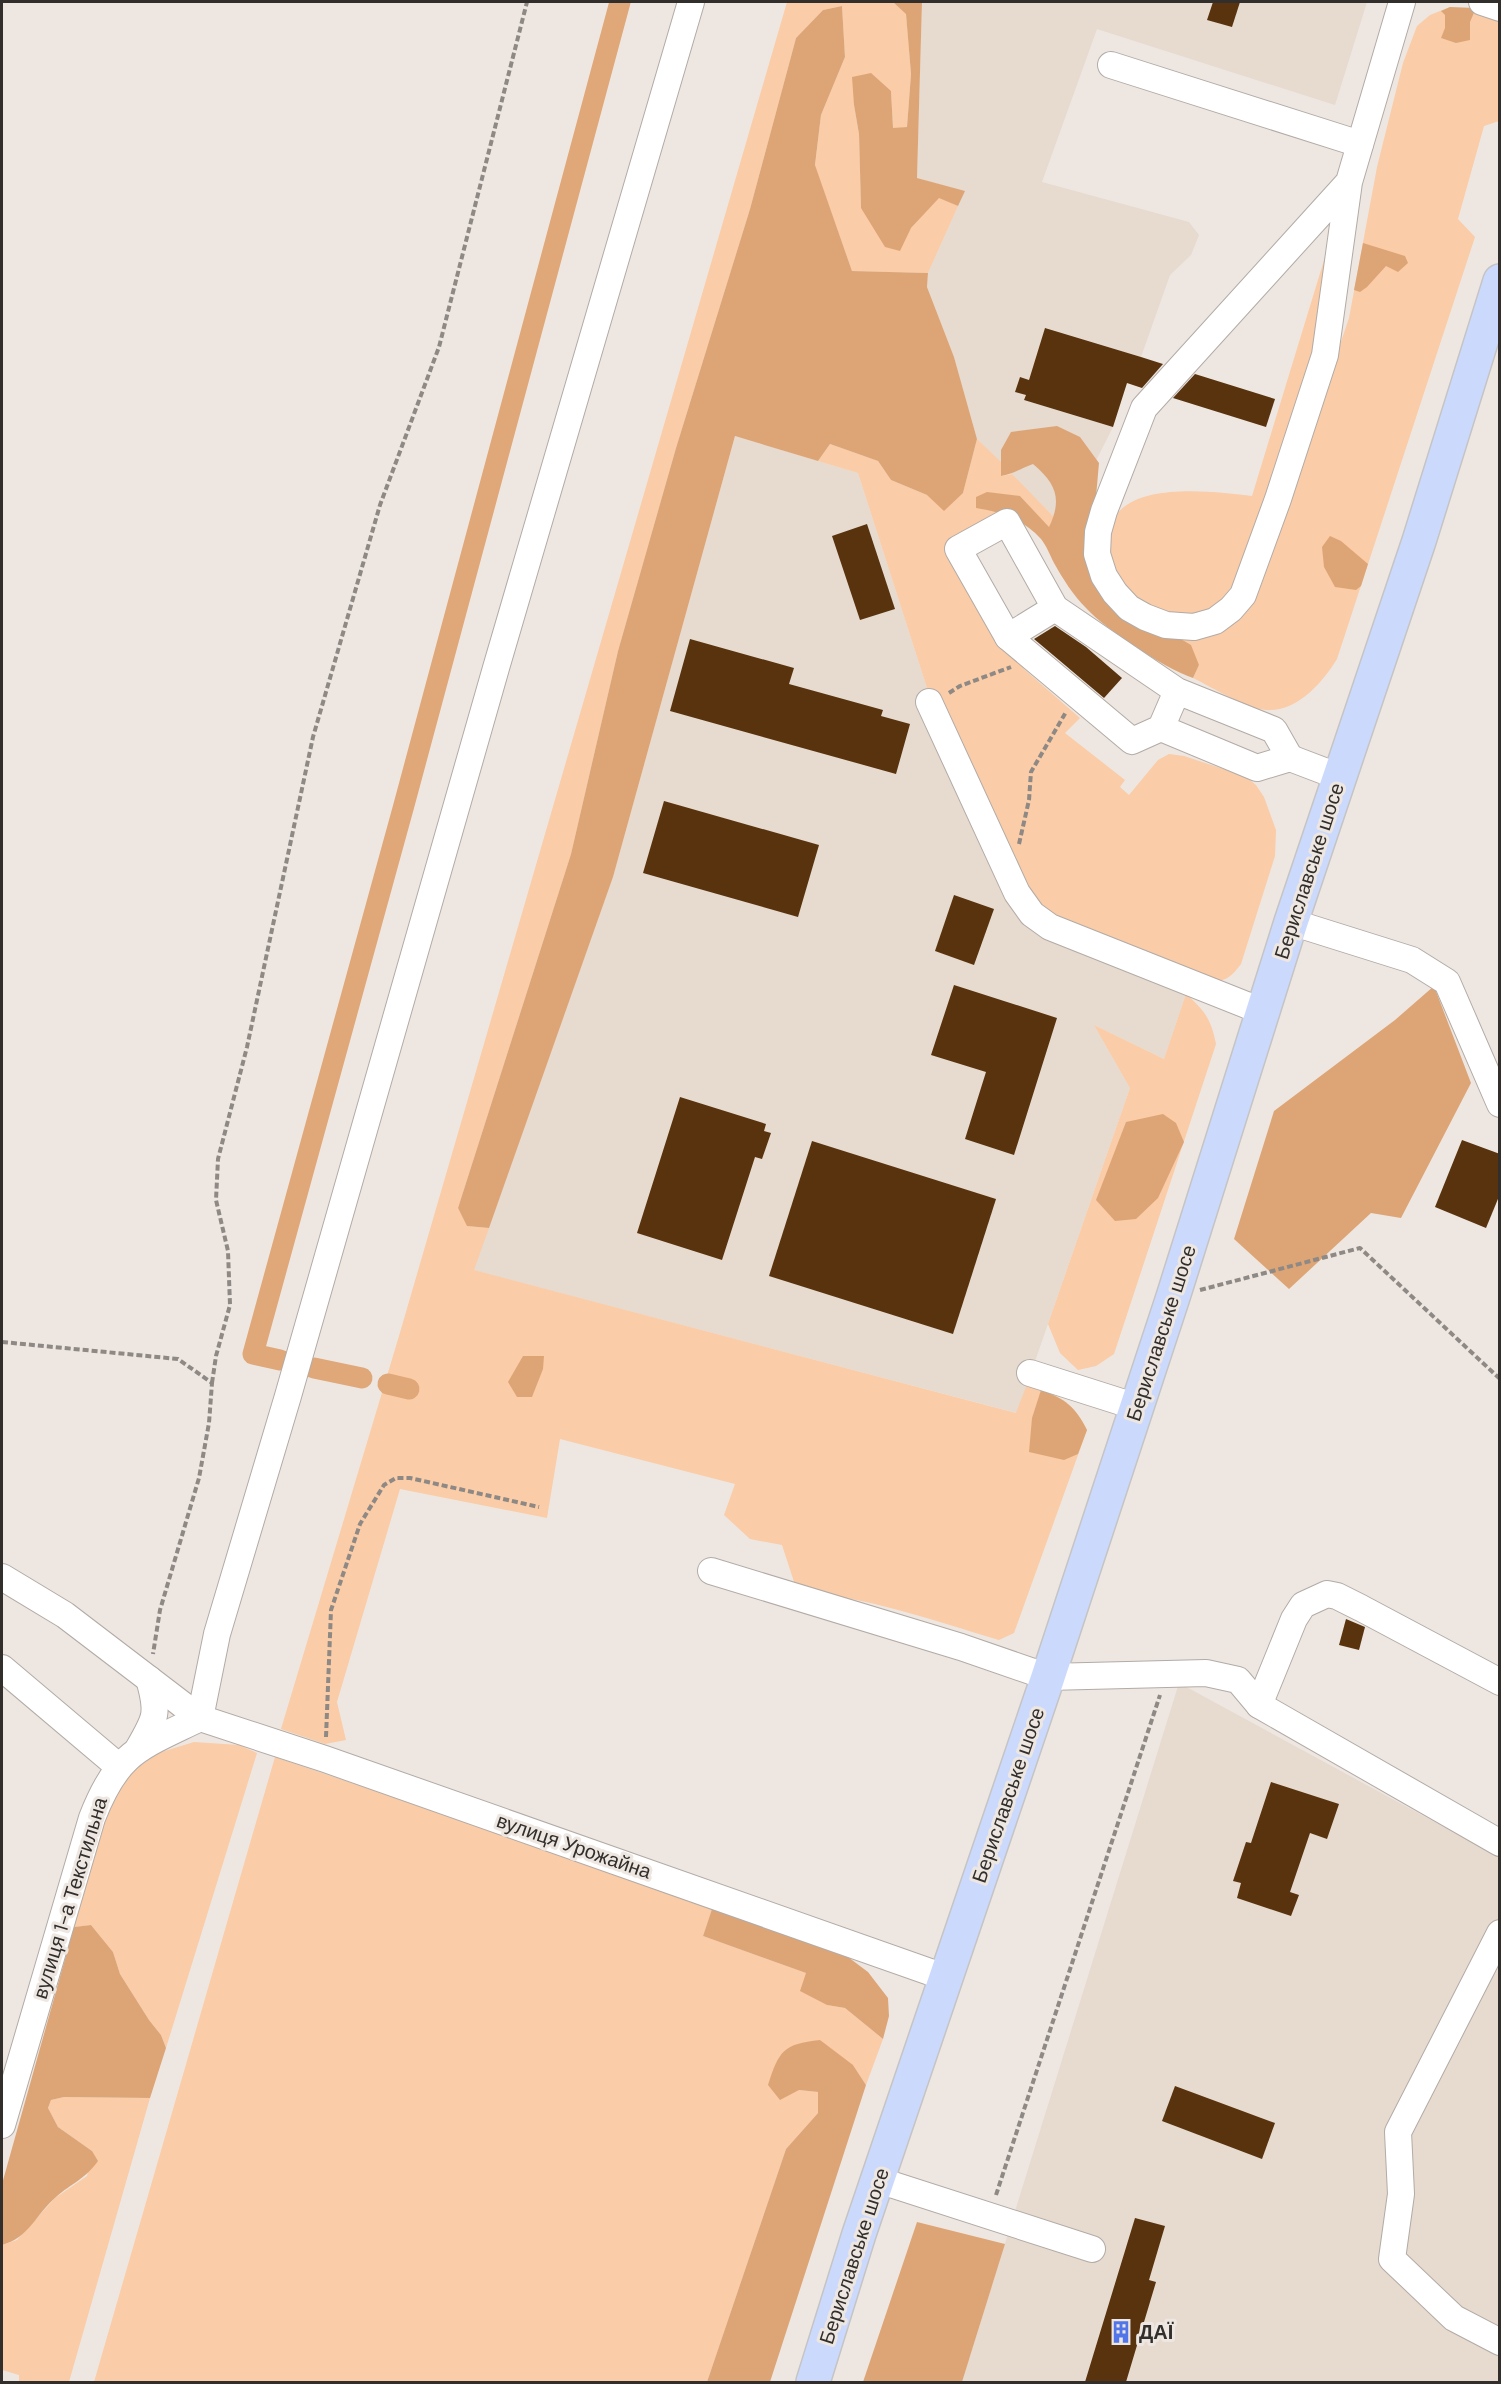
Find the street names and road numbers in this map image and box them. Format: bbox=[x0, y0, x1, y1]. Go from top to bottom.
street label: Бериславське шосе bbox=[1268, 780, 1350, 962]
street label: Бериславське шосе bbox=[1120, 1242, 1202, 1424]
street label: Бериславське шосе bbox=[966, 1704, 1050, 1886]
street label: вулиця 1-а Текстильна bbox=[27, 1793, 113, 2002]
street label: вулиця Урожайна bbox=[493, 1807, 656, 1885]
street label: Бериславське шосе bbox=[813, 2165, 895, 2347]

